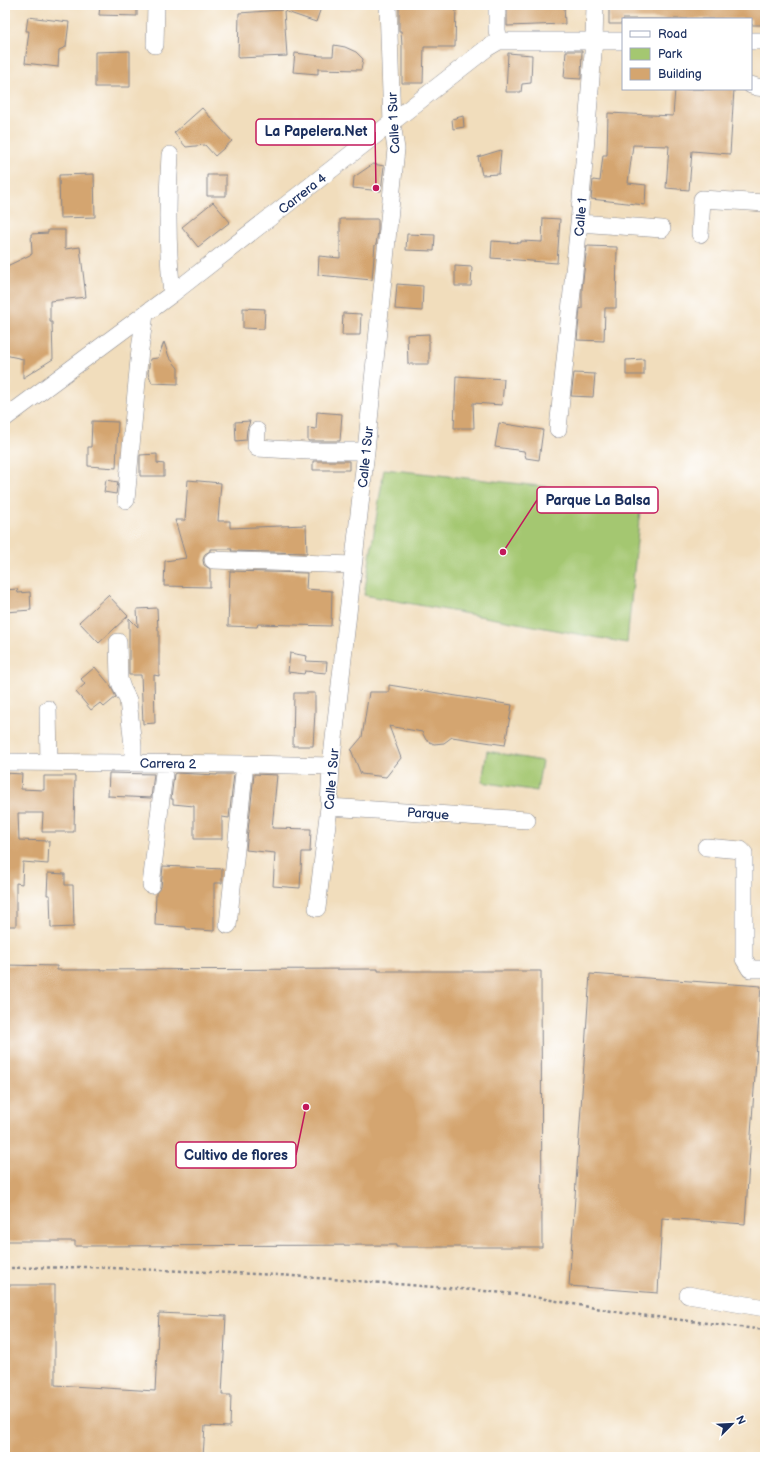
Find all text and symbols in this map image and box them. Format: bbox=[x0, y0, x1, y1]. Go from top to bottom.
legend bbox=[622, 18, 752, 90]
text: Road bbox=[658, 27, 687, 42]
text: Park bbox=[658, 47, 682, 62]
text: Building bbox=[658, 67, 702, 82]
street label: Calle 1 Sur bbox=[384, 91, 404, 154]
callout: La Papelera.Net bbox=[256, 119, 375, 145]
text: La Papelera.Net bbox=[264, 123, 368, 140]
street label: Carrera 4 bbox=[275, 170, 330, 218]
street label: Calle 1 bbox=[571, 197, 591, 237]
street label: Calle 1 Sur bbox=[355, 425, 377, 489]
callout: Parque La Balsa bbox=[537, 487, 658, 513]
text: Parque La Balsa bbox=[545, 492, 651, 509]
street label: Calle 1 Sur bbox=[321, 747, 343, 810]
street label: Carrera 2 bbox=[140, 756, 197, 772]
street label: Parque bbox=[406, 805, 450, 823]
callout: Cultivo de flores bbox=[176, 1142, 296, 1168]
text: Cultivo de flores bbox=[184, 1147, 288, 1164]
north arrow bbox=[712, 1404, 752, 1444]
text: N bbox=[733, 1414, 748, 1427]

